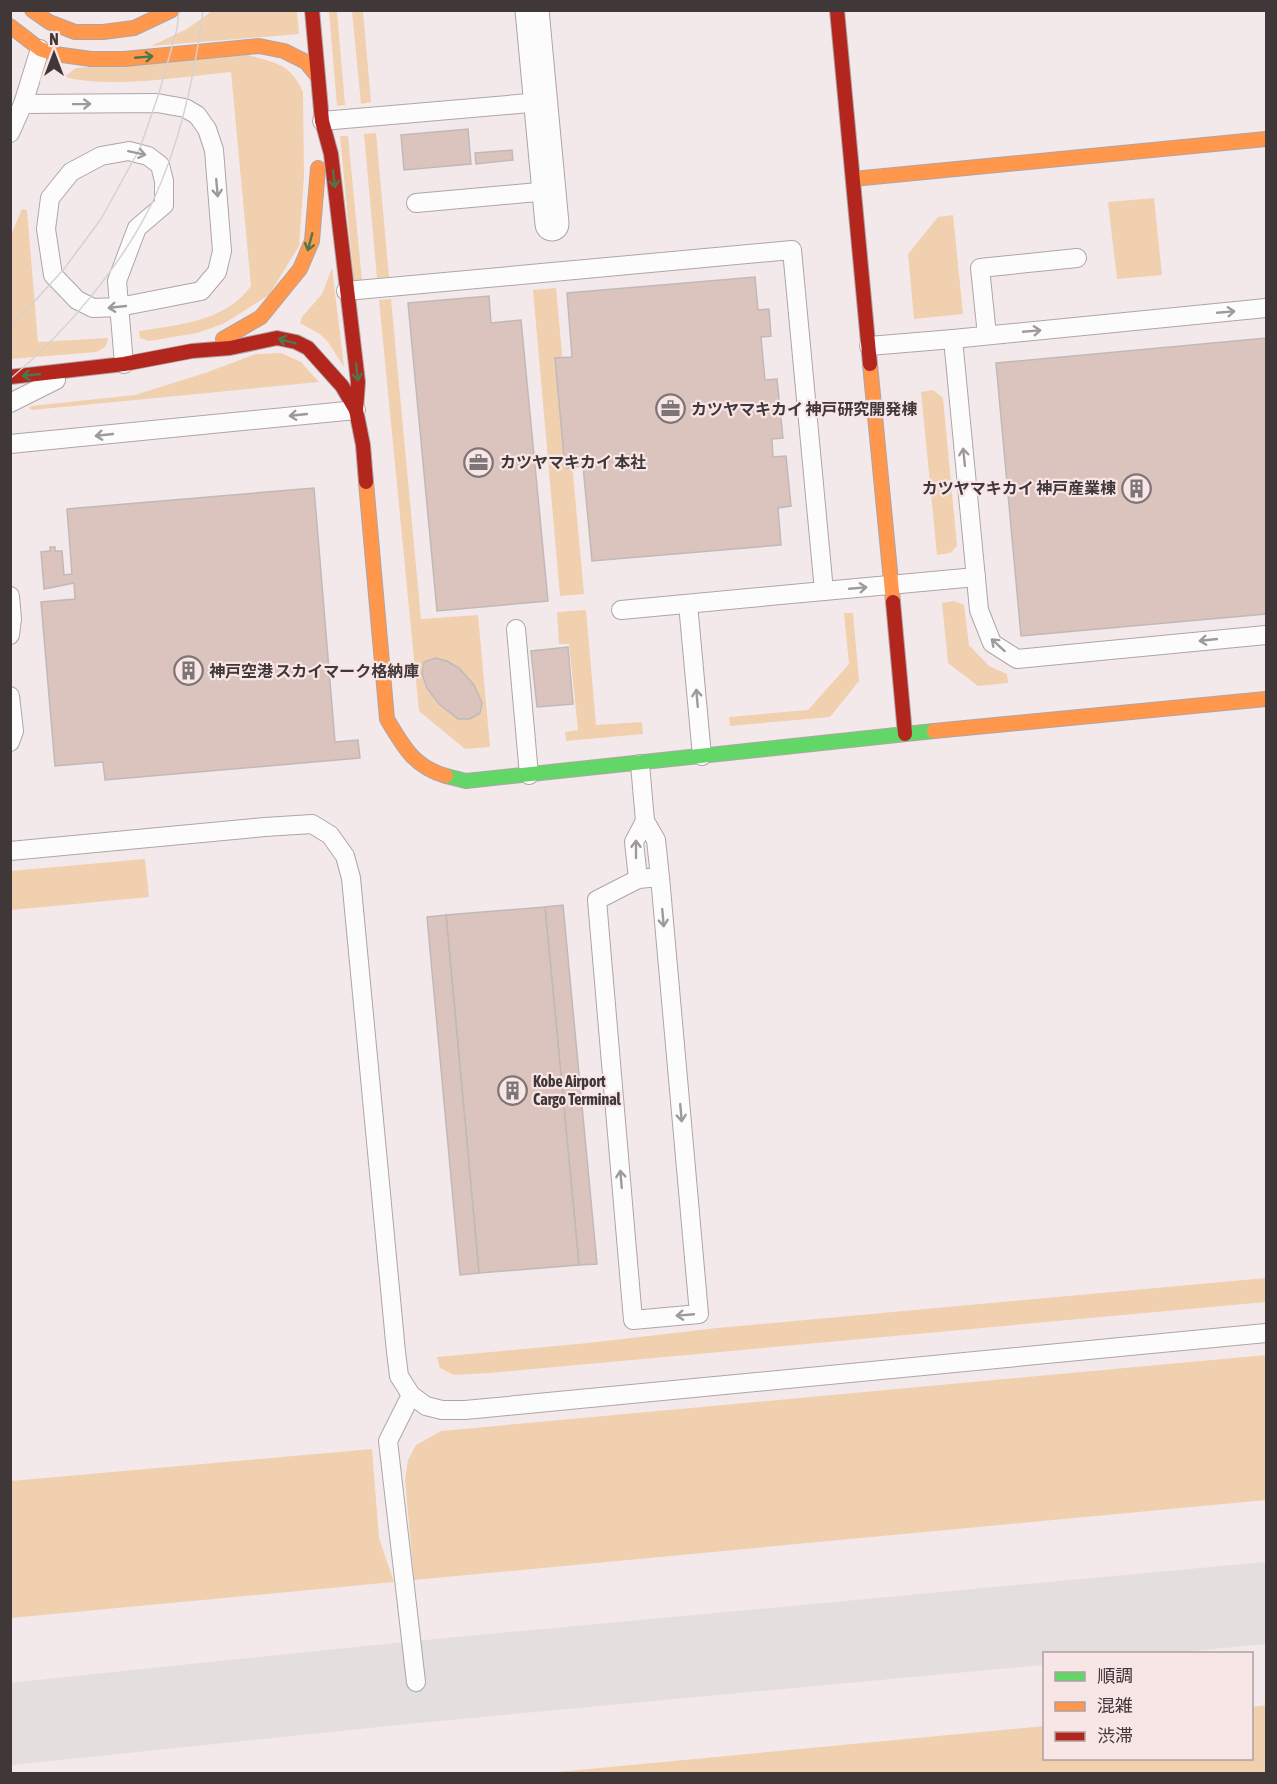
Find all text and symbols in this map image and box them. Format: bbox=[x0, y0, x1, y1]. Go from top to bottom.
north arrow bbox=[24, 24, 84, 84]
text: N bbox=[49, 30, 59, 48]
one-way arrow bbox=[134, 51, 153, 62]
one-way arrow bbox=[71, 98, 91, 109]
one-way arrow bbox=[127, 148, 146, 160]
one-way arrow bbox=[328, 168, 339, 188]
one-way arrow bbox=[212, 178, 223, 197]
one-way arrow bbox=[303, 232, 315, 251]
one-way arrow bbox=[108, 302, 127, 313]
one-way arrow bbox=[1215, 306, 1235, 317]
one-way arrow bbox=[1021, 325, 1041, 336]
one-way arrow bbox=[278, 334, 297, 346]
one-way arrow bbox=[351, 362, 362, 382]
one-way arrow bbox=[21, 369, 41, 380]
office icon: カツヤマキカイ 神戸研究開発棟 bbox=[654, 393, 686, 425]
place label: カツヤマキカイ 神戸研究開発棟 bbox=[691, 400, 917, 418]
one-way arrow bbox=[289, 410, 309, 421]
one-way arrow bbox=[95, 430, 115, 441]
office icon: カツヤマキカイ 本社 bbox=[463, 446, 495, 478]
one-way arrow bbox=[958, 447, 969, 467]
place label: カツヤマキカイ 本社 bbox=[500, 453, 646, 471]
building icon: カツヤマキカイ 神戸産業棟 bbox=[1121, 472, 1153, 504]
place label: カツヤマキカイ 神戸産業棟 bbox=[922, 479, 1116, 497]
one-way arrow bbox=[847, 582, 867, 593]
one-way arrow bbox=[1199, 635, 1219, 646]
one-way arrow bbox=[991, 639, 1007, 653]
building icon: 神戸空港 スカイマーク格納庫 bbox=[172, 655, 204, 687]
place label: 神戸空港 スカイマーク格納庫 bbox=[209, 662, 419, 680]
one-way arrow bbox=[691, 689, 702, 709]
one-way arrow bbox=[630, 840, 642, 859]
one-way arrow bbox=[658, 908, 669, 928]
place label: Kobe Airport Cargo Terminal bbox=[533, 1072, 622, 1108]
building icon: Kobe Airport Cargo Terminal bbox=[496, 1074, 528, 1106]
one-way arrow bbox=[676, 1102, 687, 1122]
one-way arrow bbox=[615, 1169, 626, 1189]
one-way arrow bbox=[676, 1310, 696, 1321]
legend bbox=[1043, 1652, 1253, 1760]
text: 順調 bbox=[1097, 1665, 1133, 1686]
text: 混雑 bbox=[1097, 1695, 1133, 1716]
text: 渋滞 bbox=[1097, 1725, 1133, 1746]

